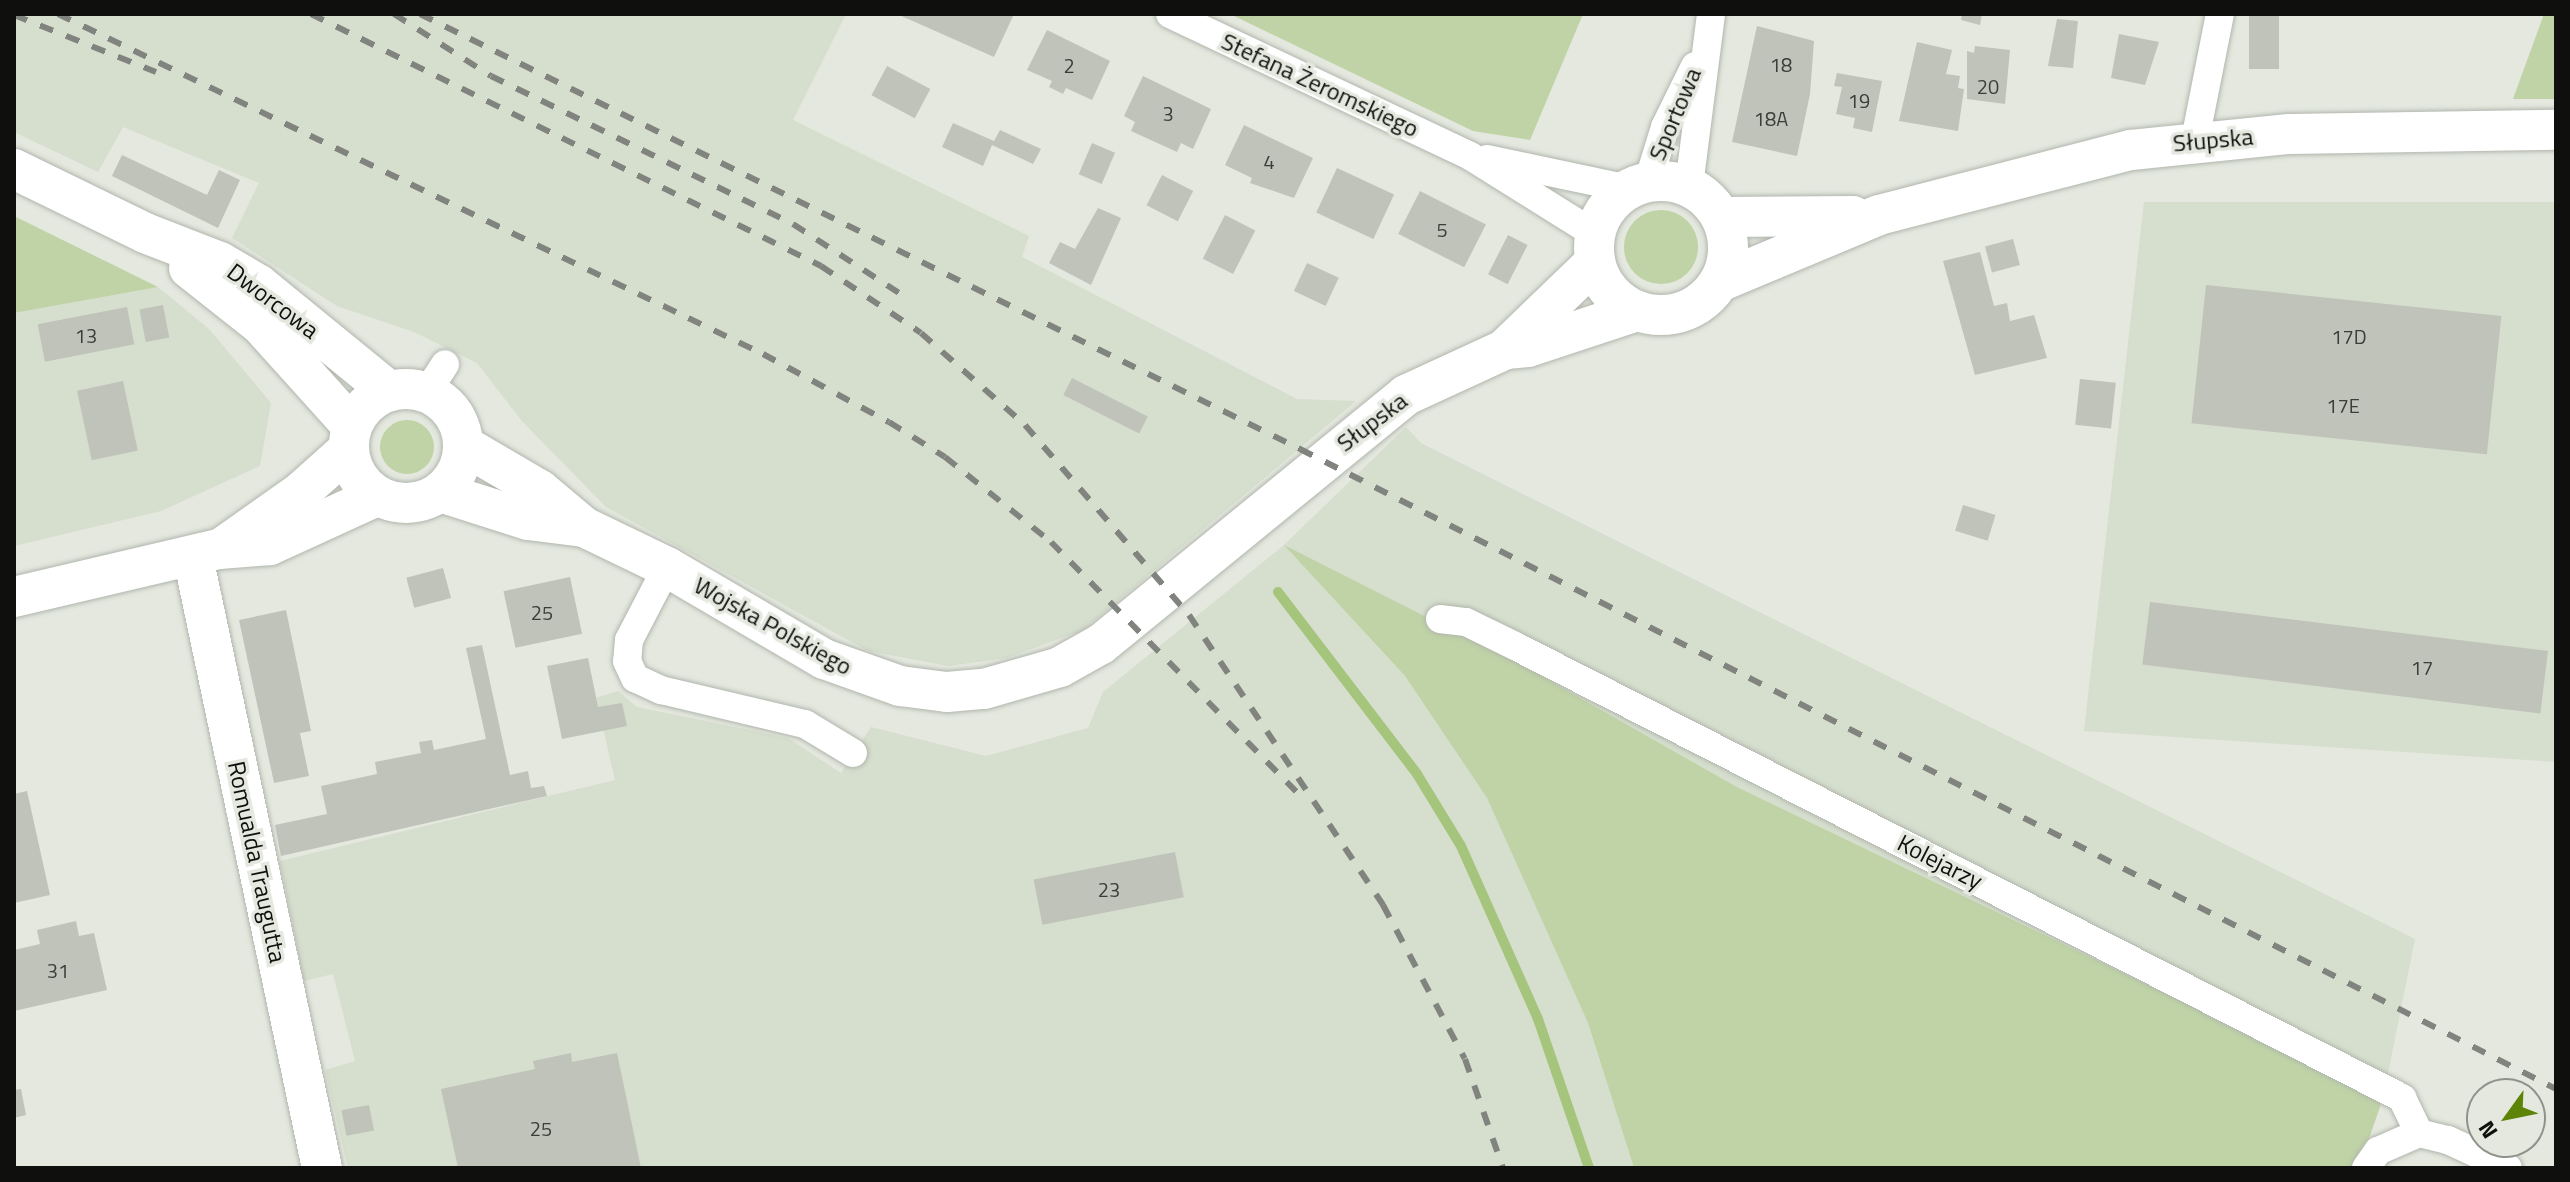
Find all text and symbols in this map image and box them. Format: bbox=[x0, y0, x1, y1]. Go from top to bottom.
street label: Stefana Żeromskiego bbox=[1217, 27, 1423, 143]
house number: 18 bbox=[1770, 52, 1792, 76]
house number: 2 bbox=[1063, 53, 1075, 77]
street label: Sportowa bbox=[1643, 63, 1707, 165]
house number: 20 bbox=[1977, 74, 1999, 98]
house number: 19 bbox=[1848, 88, 1870, 112]
house number: 3 bbox=[1162, 101, 1174, 125]
house number: 18A bbox=[1754, 106, 1788, 130]
street label: Słupska bbox=[2172, 122, 2254, 158]
house number: 4 bbox=[1263, 149, 1275, 173]
house number: 5 bbox=[1436, 217, 1448, 241]
street label: Dworcowa bbox=[221, 257, 325, 345]
house number: 13 bbox=[75, 323, 97, 347]
house number: 17D bbox=[2331, 324, 2367, 348]
street label: Słupska bbox=[1331, 386, 1413, 458]
house number: 17E bbox=[2326, 393, 2360, 417]
street label: Wojska Polskiego bbox=[689, 571, 857, 681]
house number: 25 bbox=[531, 600, 553, 624]
house number: 17 bbox=[2411, 655, 2433, 679]
street label: Romualda Traugutta bbox=[222, 759, 292, 965]
street label: Kolejarzy bbox=[1893, 828, 1987, 896]
house number: 23 bbox=[1098, 877, 1120, 901]
house number: 31 bbox=[47, 958, 69, 982]
north arrow bbox=[2466, 1078, 2546, 1158]
text: N bbox=[2469, 1114, 2506, 1146]
house number: 25 bbox=[530, 1116, 552, 1140]

